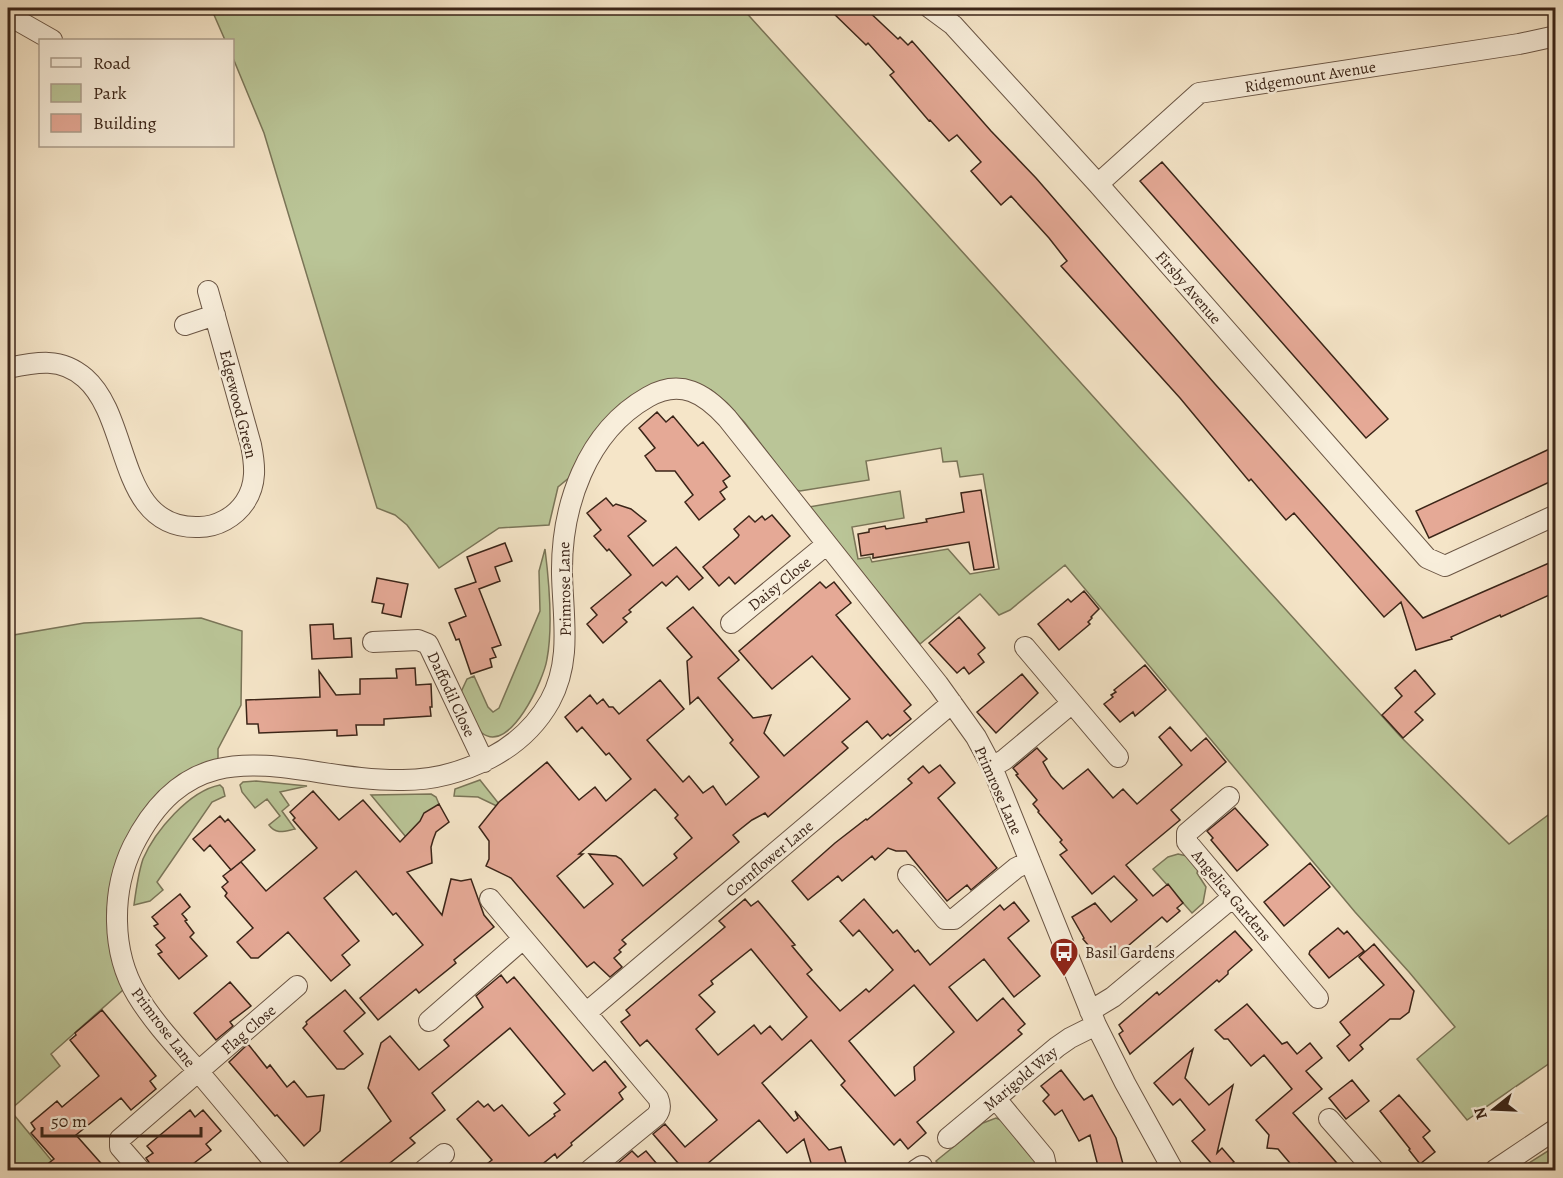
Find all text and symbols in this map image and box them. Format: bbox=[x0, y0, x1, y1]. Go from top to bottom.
legend bbox=[39, 39, 234, 147]
text: Road bbox=[93, 51, 131, 75]
street label: Ridgemount Avenue bbox=[1243, 56, 1377, 98]
text: Park bbox=[93, 81, 127, 105]
text: Building bbox=[93, 111, 157, 135]
street label: Firsby Avenue bbox=[1150, 246, 1226, 329]
street label: Edgewood Green bbox=[214, 348, 262, 461]
street label: Primrose Lane bbox=[553, 541, 577, 637]
street label: Daisy Close bbox=[743, 551, 816, 616]
street label: Daffodil Close bbox=[422, 648, 481, 741]
street label: Primrose Lane bbox=[969, 743, 1027, 838]
street label: Cornflower Lane bbox=[721, 815, 818, 902]
street label: Angelica Gardens bbox=[1186, 844, 1276, 946]
bus stop icon: Basil Gardens bbox=[1048, 936, 1080, 978]
place label: Basil Gardens bbox=[1085, 942, 1175, 964]
street label: Primrose Lane bbox=[126, 983, 201, 1072]
street label: Flag Close bbox=[216, 1000, 281, 1060]
street label: Marigold Way bbox=[979, 1041, 1063, 1116]
north arrow bbox=[1464, 1079, 1524, 1139]
scale bar bbox=[42, 1100, 201, 1138]
text: N bbox=[1468, 1104, 1493, 1122]
text: 50 m bbox=[51, 1109, 87, 1133]

